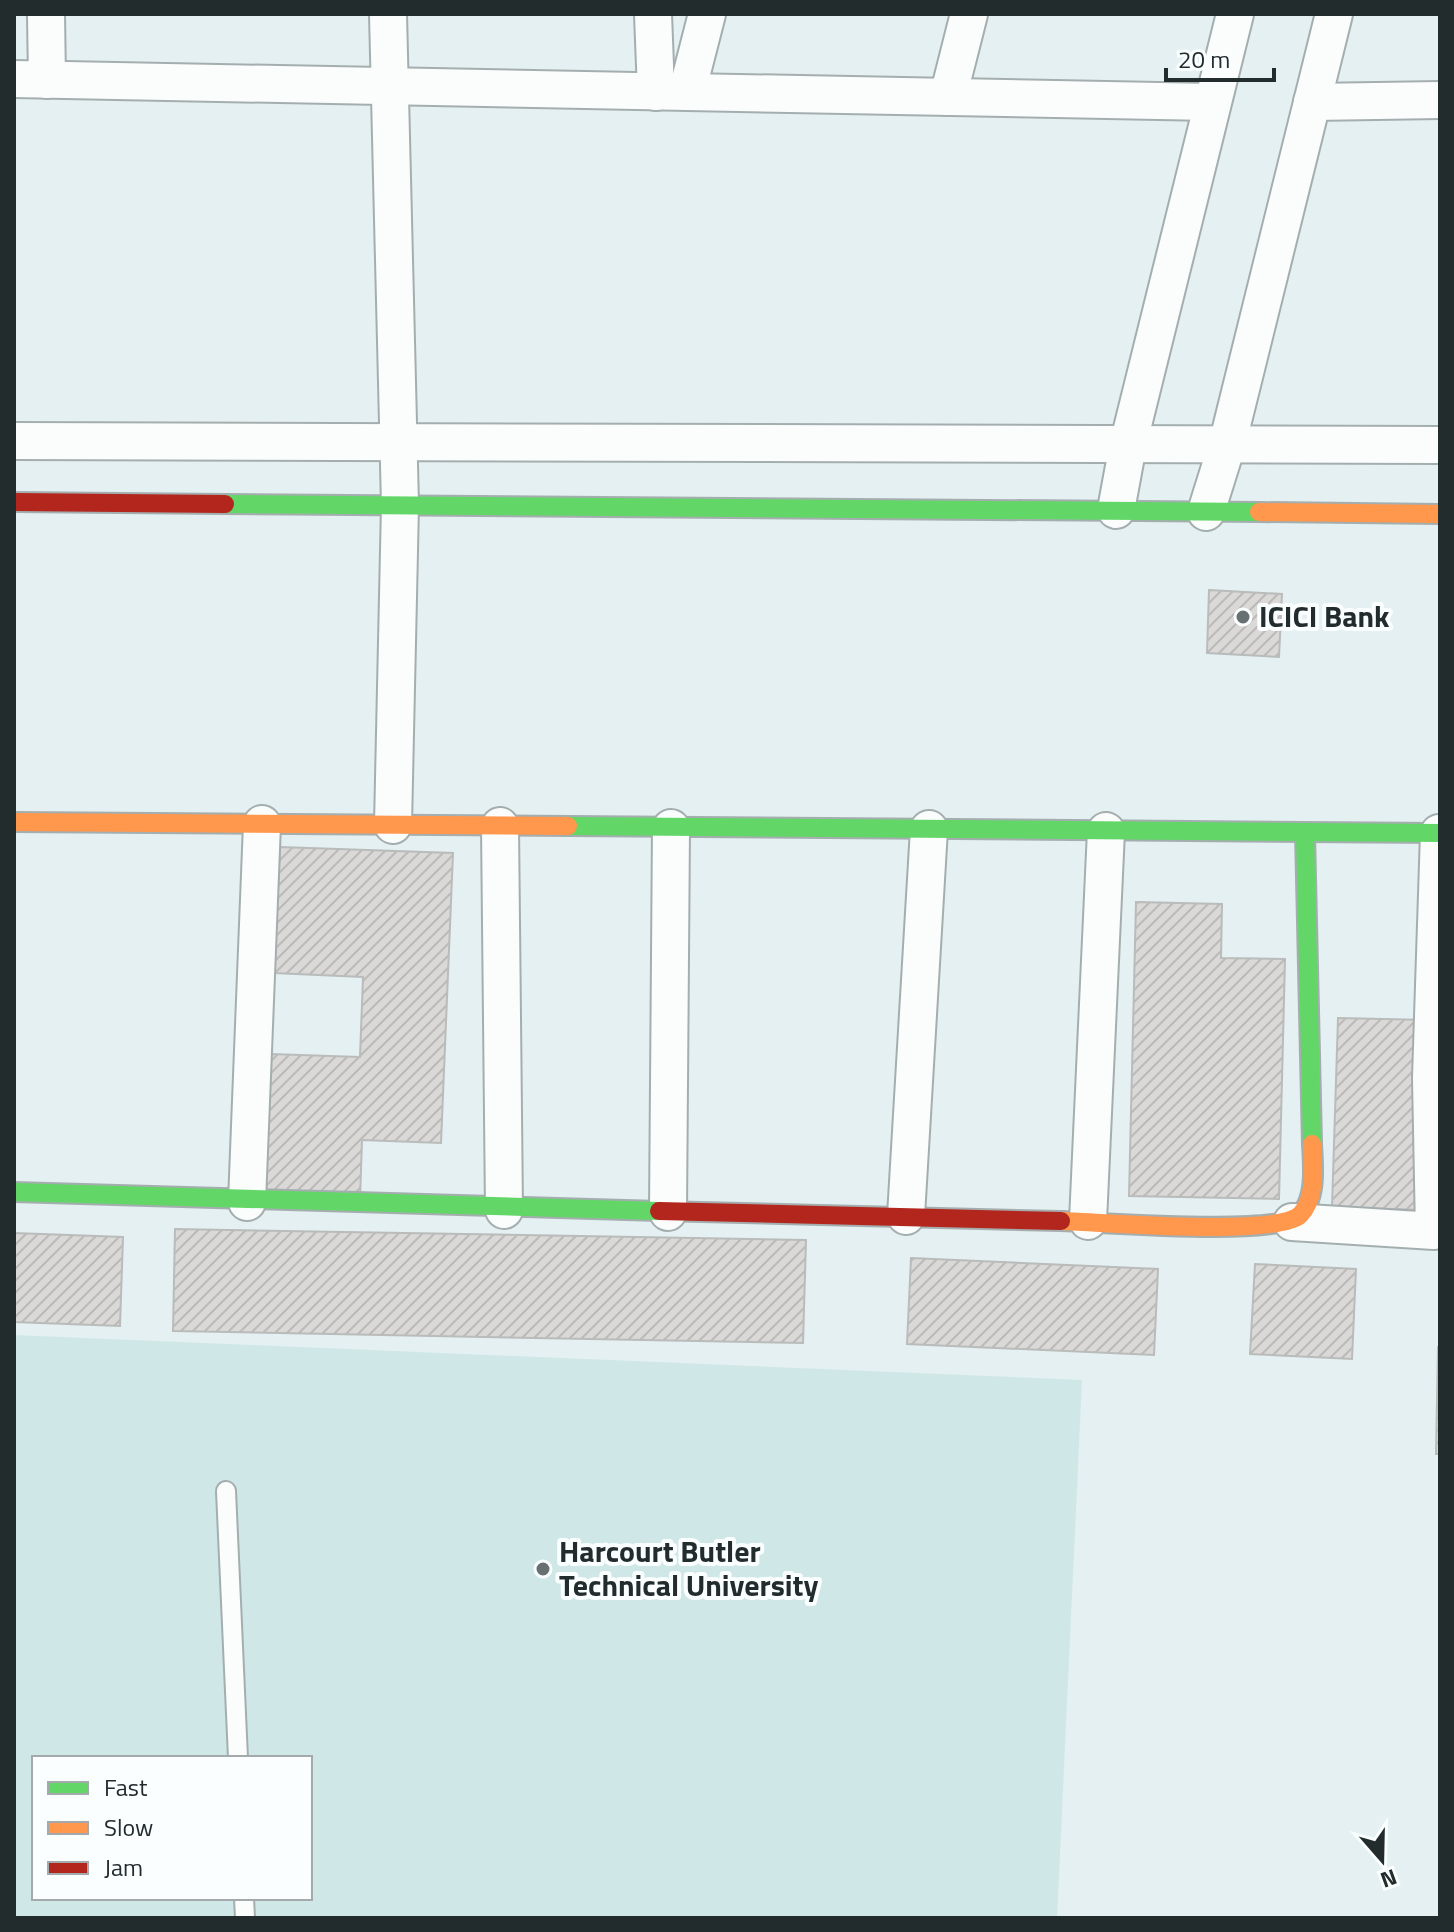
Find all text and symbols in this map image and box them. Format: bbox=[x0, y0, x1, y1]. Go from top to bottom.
scale bar bbox=[1166, 32, 1274, 82]
text: 20 m bbox=[1178, 41, 1230, 77]
place label: ICICI Bank bbox=[1259, 593, 1390, 639]
marker: ICICI Bank bbox=[1234, 608, 1252, 626]
place label: Harcourt Butler Technical University bbox=[559, 1528, 819, 1608]
marker: Harcourt Butler Technical University bbox=[534, 1560, 552, 1578]
legend bbox=[32, 1756, 312, 1900]
text: Fast bbox=[104, 1769, 148, 1805]
text: Slow bbox=[104, 1809, 153, 1845]
north arrow bbox=[1342, 1820, 1422, 1900]
text: Jam bbox=[104, 1849, 143, 1885]
text: N bbox=[1376, 1860, 1402, 1897]

